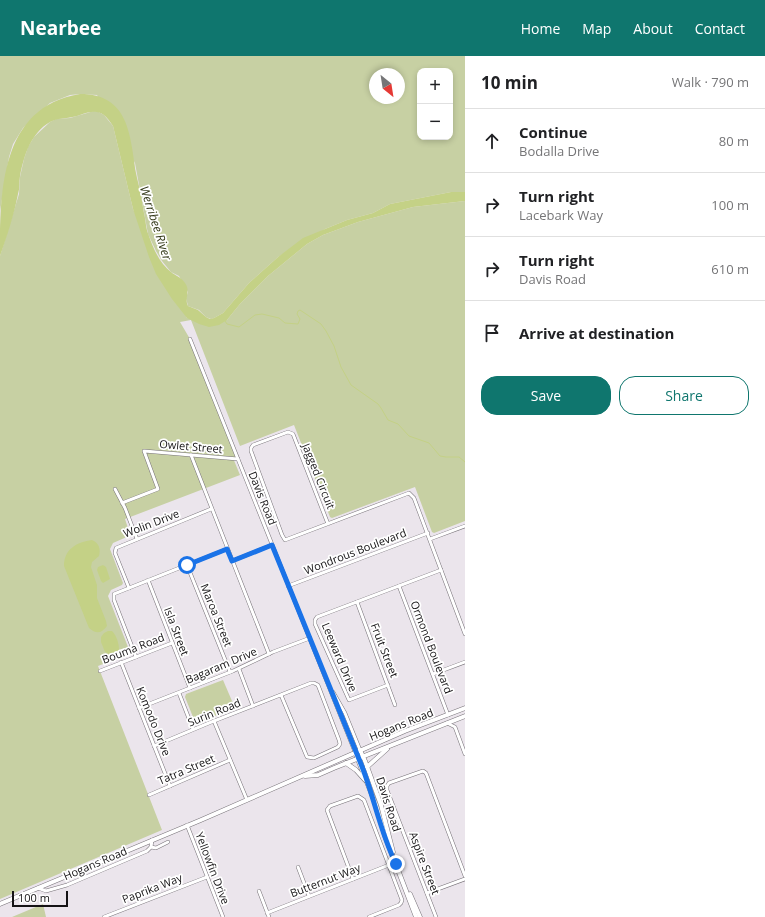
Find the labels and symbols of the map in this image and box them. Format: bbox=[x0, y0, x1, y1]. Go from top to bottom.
north arrow bbox=[369, 68, 405, 104]
water label: Werribee River bbox=[136, 184, 176, 263]
street label: Owlet Street bbox=[159, 436, 223, 456]
street label: Jagged Circuit bbox=[299, 440, 339, 511]
street label: Davis Road bbox=[245, 469, 281, 527]
street label: Wolin Drive bbox=[121, 505, 181, 541]
street label: Wondrous Boulevard bbox=[302, 525, 408, 577]
route start bbox=[178, 556, 196, 574]
street label: Maroa Street bbox=[198, 581, 236, 649]
street label: Ormond Boulevard bbox=[407, 598, 457, 696]
street label: Isla Street bbox=[161, 605, 193, 657]
street label: Leeward Drive bbox=[319, 620, 361, 694]
street label: Fruit Street bbox=[368, 621, 402, 679]
street label: Bouma Road bbox=[100, 629, 166, 667]
street label: Bagaram Drive bbox=[183, 643, 259, 687]
street label: Komodo Drive bbox=[133, 684, 175, 758]
street label: Surin Road bbox=[185, 695, 243, 729]
street label: Hogans Road bbox=[367, 704, 435, 744]
street label: Tatra Street bbox=[155, 750, 217, 788]
street label: Davis Road bbox=[373, 775, 405, 833]
street label: Yellowfin Drive bbox=[192, 830, 234, 906]
street label: Aspire Street bbox=[406, 830, 444, 897]
street label: Hogans Road bbox=[61, 843, 129, 883]
route end bbox=[387, 855, 405, 873]
street label: Butternut Way bbox=[288, 859, 363, 900]
street label: Paprika Way bbox=[120, 869, 185, 906]
scale bar bbox=[12, 889, 68, 908]

